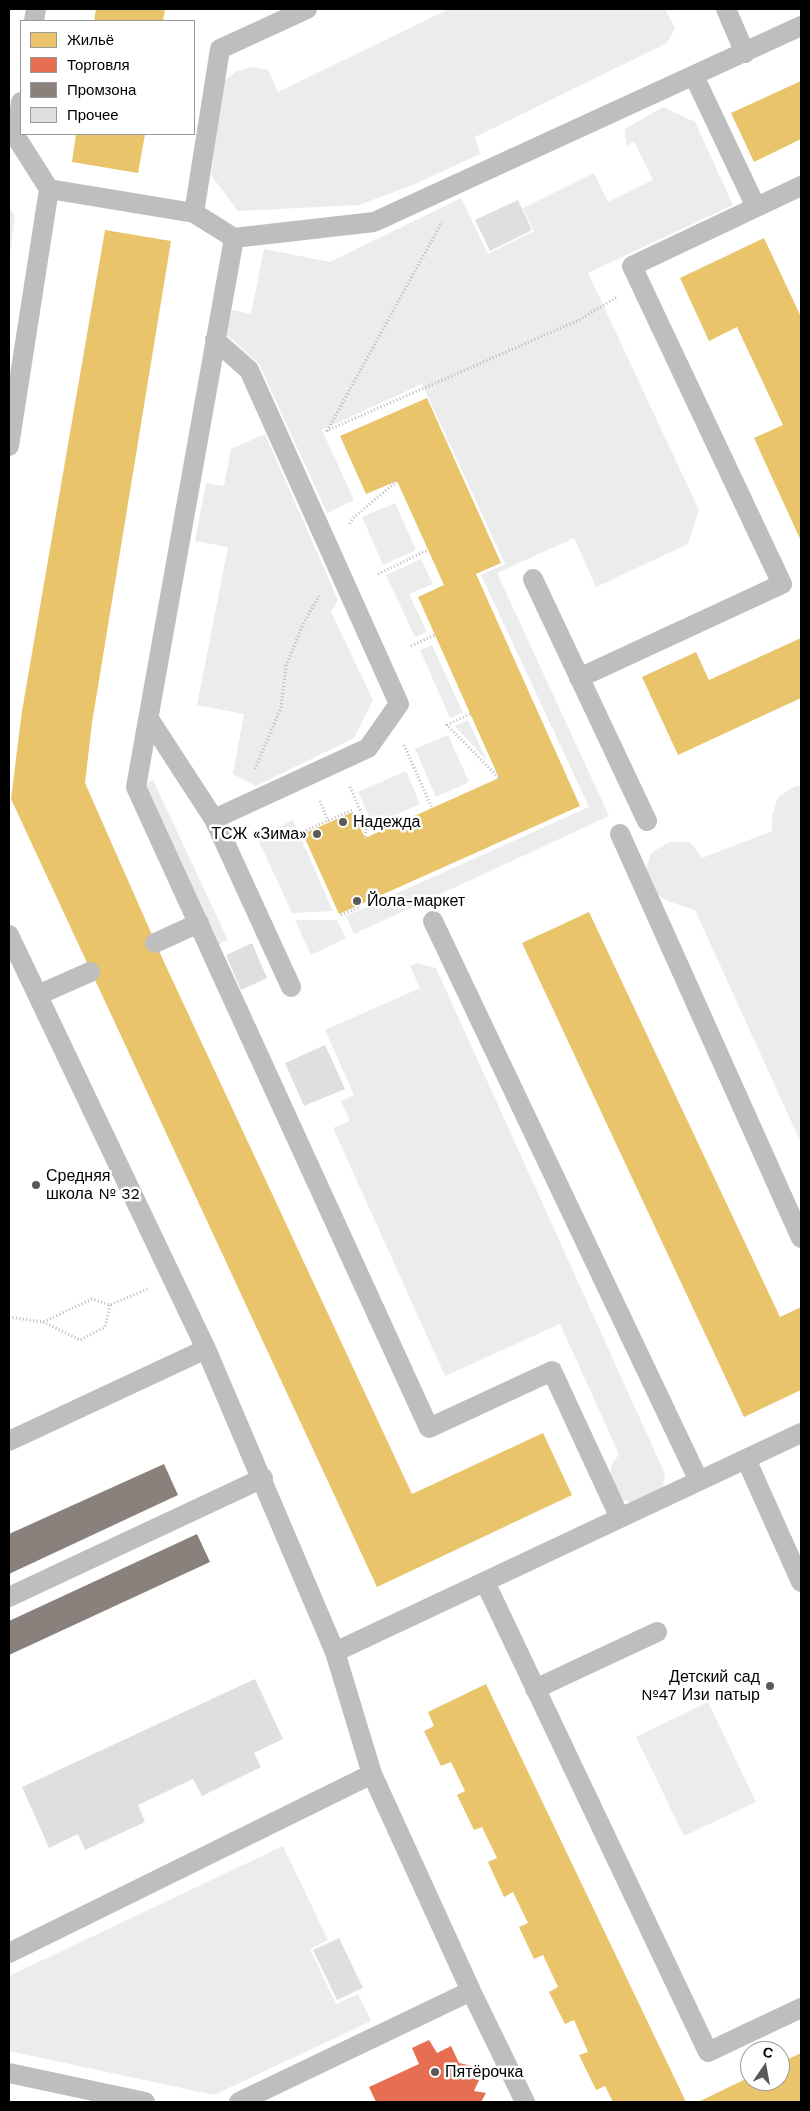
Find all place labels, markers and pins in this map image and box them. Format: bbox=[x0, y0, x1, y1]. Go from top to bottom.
place label: Надежда bbox=[353, 812, 420, 832]
marker: Надежда bbox=[337, 816, 349, 828]
place label: ТСЖ «Зима» bbox=[211, 824, 307, 844]
marker: ТСЖ «Зима» bbox=[311, 828, 323, 840]
place label: Йола-маркет bbox=[367, 891, 465, 911]
marker: Йола-маркет bbox=[351, 895, 363, 907]
place label: Средняя школа № 32 bbox=[46, 1166, 140, 1204]
marker: Средняя школа № 32 bbox=[30, 1179, 42, 1191]
place label: Детский сад №47 Изи патыр bbox=[641, 1667, 760, 1705]
marker: Детский сад №47 Изи патыр bbox=[764, 1680, 776, 1692]
place label: Пятёрочка bbox=[445, 2062, 523, 2082]
marker: Пятёрочка bbox=[429, 2066, 441, 2078]

